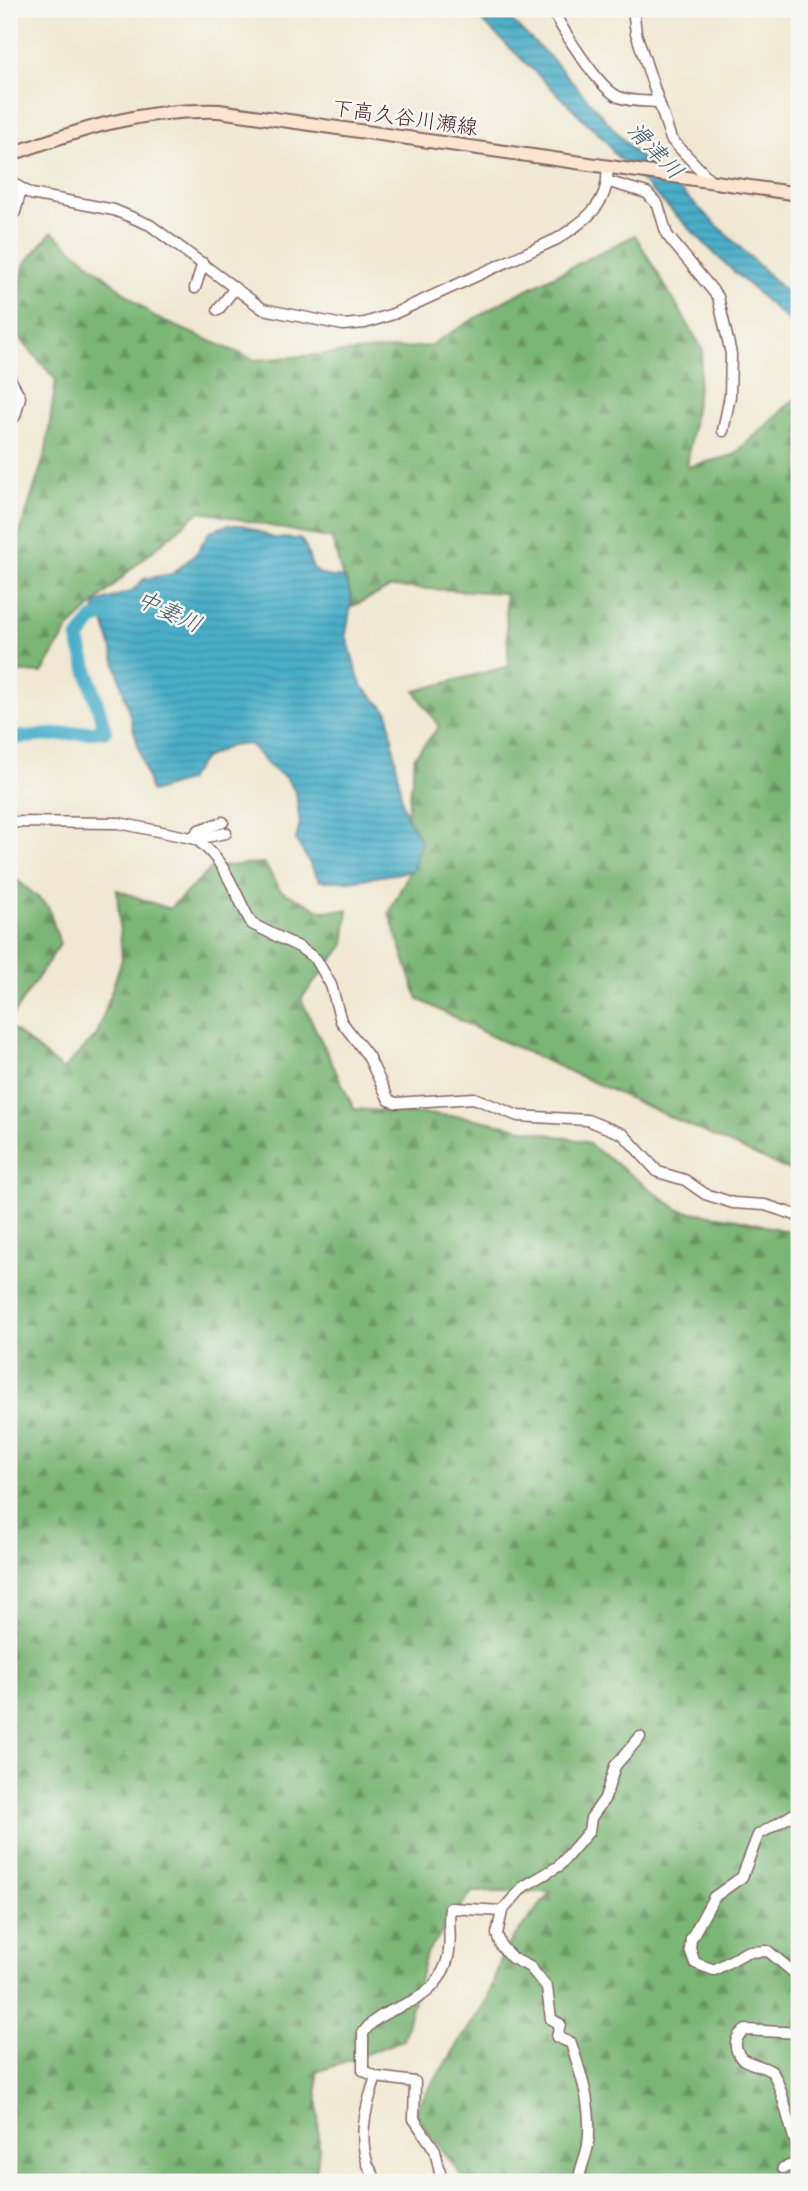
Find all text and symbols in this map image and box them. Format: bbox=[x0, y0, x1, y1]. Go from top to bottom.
street label: 下高久谷川瀬線 bbox=[330, 95, 480, 141]
water label: 滑津川 bbox=[621, 116, 689, 186]
water label: 中妻川 bbox=[132, 585, 206, 639]

